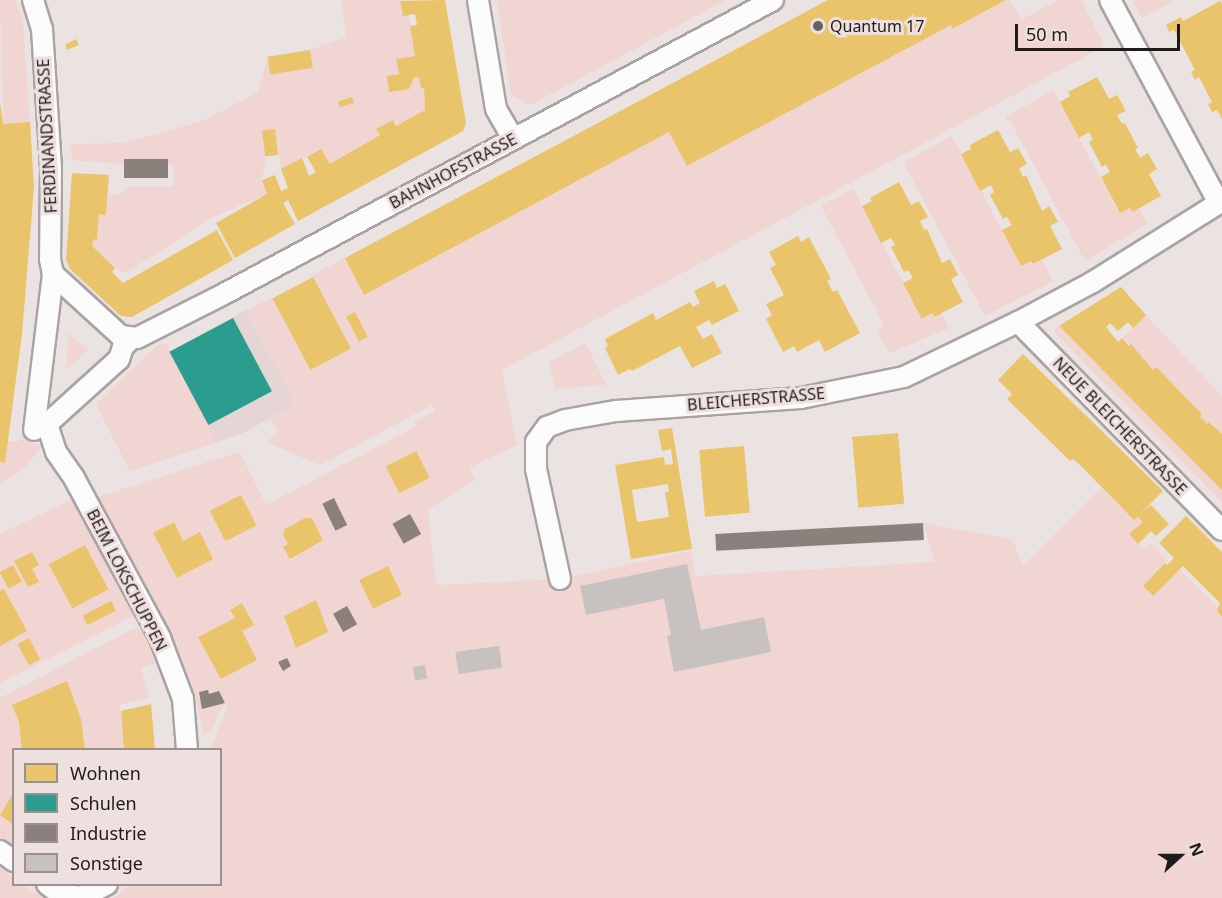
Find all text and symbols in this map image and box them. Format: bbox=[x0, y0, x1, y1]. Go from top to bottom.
scale bar bbox=[1018, 12, 1183, 50]
place label: Quantum 17 bbox=[830, 16, 924, 36]
marker: Quantum 17 bbox=[811, 19, 825, 33]
text: 50 m bbox=[1026, 22, 1068, 46]
street label: FERDINANDSTRASSE bbox=[33, 58, 61, 214]
street label: BAHNHOFSTRASSE bbox=[386, 129, 520, 213]
street label: NEUE BLEICHERSTRASSE bbox=[1049, 353, 1191, 499]
street label: BLEICHERSTRASSE bbox=[686, 383, 826, 415]
street label: BEIM LOKSCHUPPEN bbox=[83, 506, 171, 654]
legend bbox=[12, 748, 222, 886]
text: Wohnen bbox=[70, 761, 141, 785]
text: Schulen bbox=[70, 791, 137, 815]
text: Industrie bbox=[70, 821, 147, 845]
north arrow bbox=[1150, 826, 1210, 886]
text: N bbox=[1184, 840, 1209, 860]
text: Sonstige bbox=[70, 851, 143, 875]

